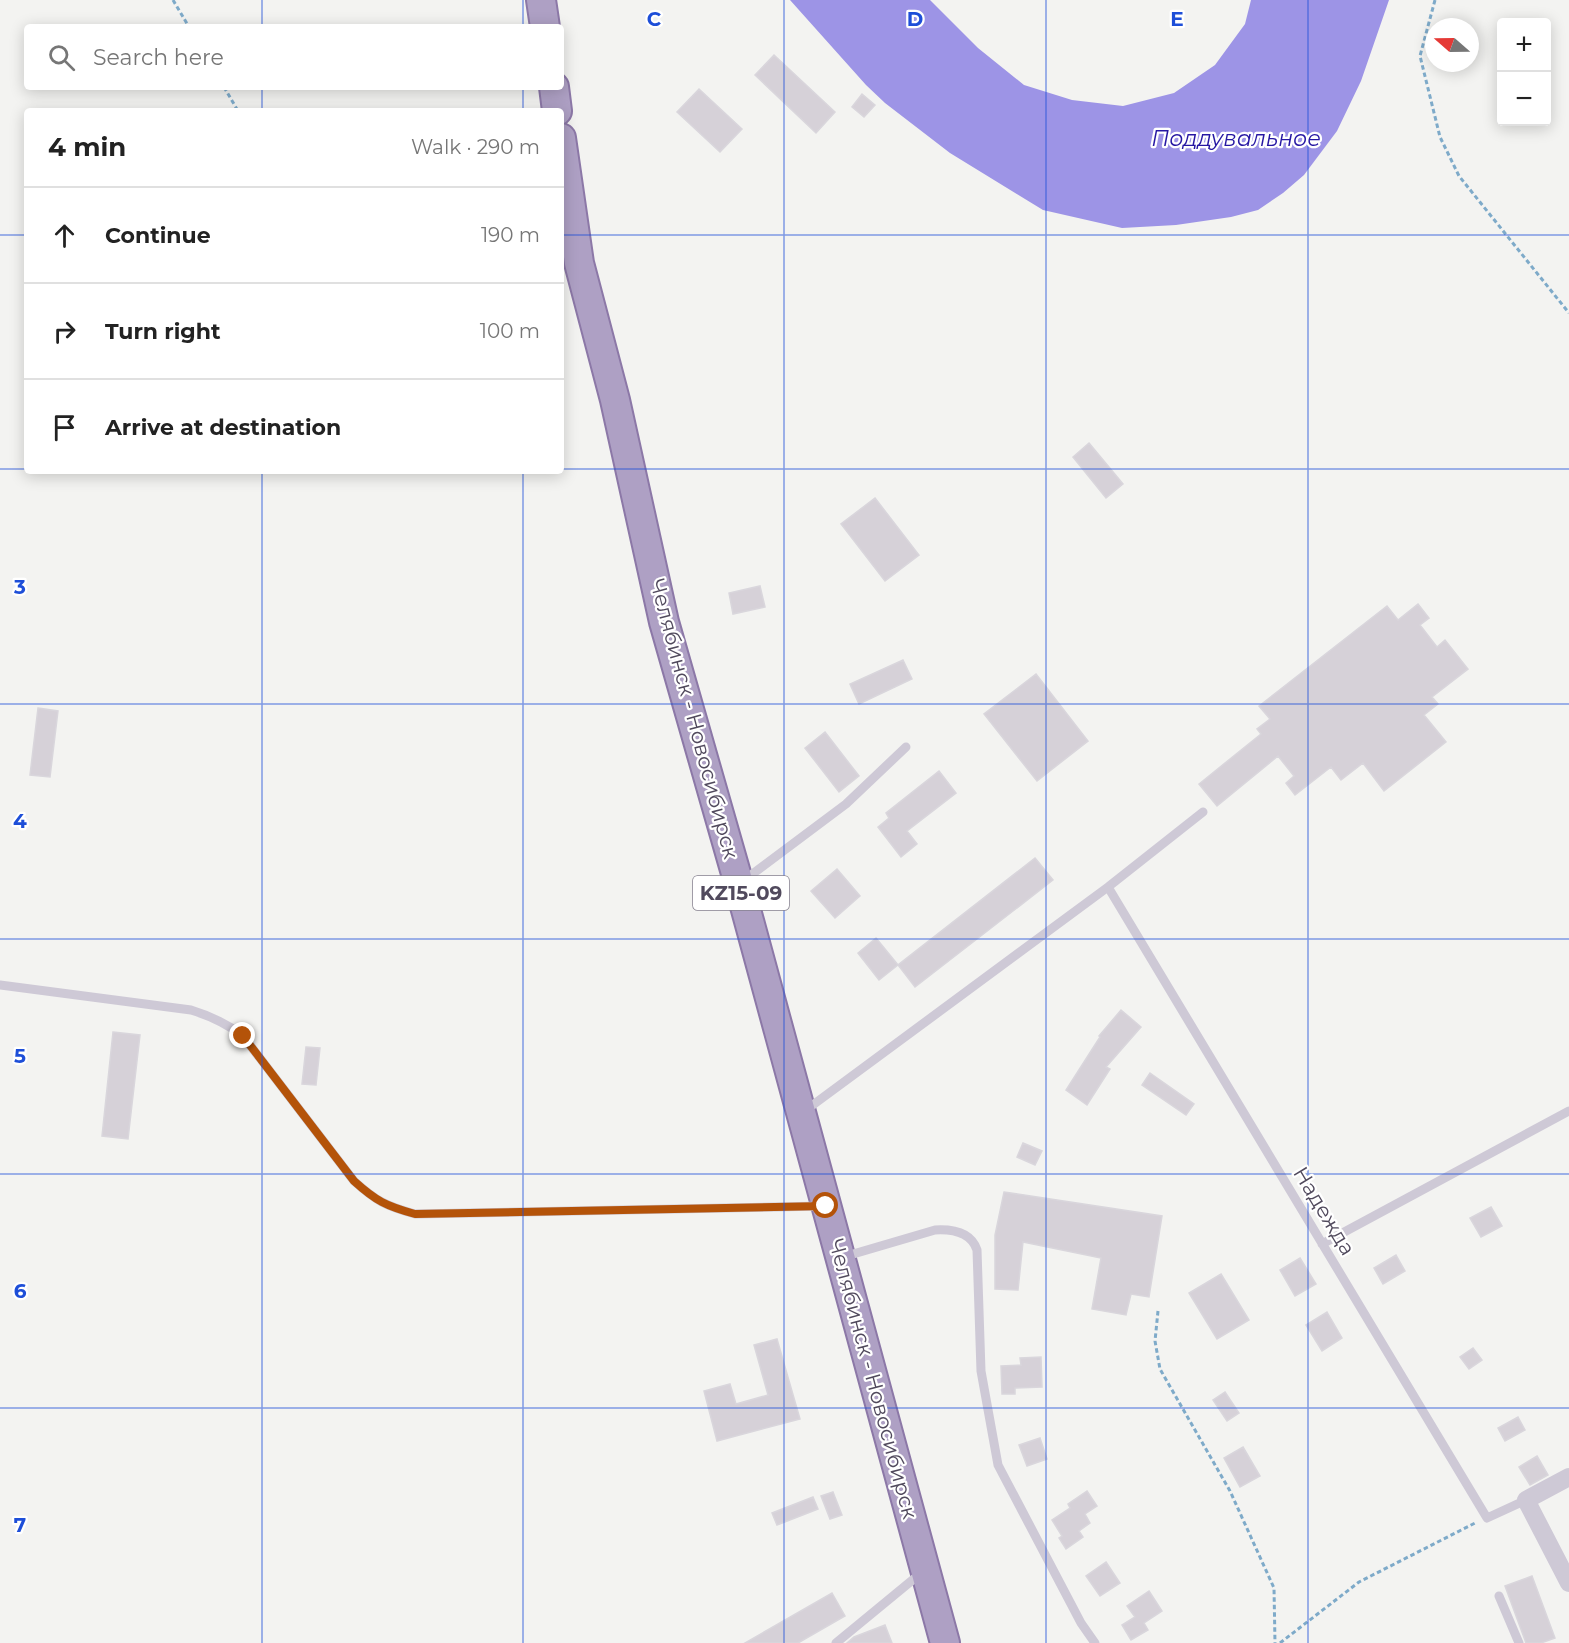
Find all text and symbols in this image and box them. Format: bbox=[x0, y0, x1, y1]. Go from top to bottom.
text: C bbox=[647, 7, 662, 31]
text: D bbox=[907, 7, 923, 31]
text: E bbox=[1170, 7, 1184, 31]
north arrow bbox=[1425, 18, 1479, 72]
map controls bbox=[1497, 18, 1551, 126]
button: + bbox=[1497, 18, 1551, 72]
search box bbox=[24, 24, 564, 90]
icon: search bbox=[45, 41, 78, 74]
text: Search here bbox=[93, 44, 224, 71]
button: − bbox=[1497, 72, 1551, 126]
water label: Поддувальное bbox=[1151, 125, 1321, 152]
text: 4 min bbox=[48, 131, 126, 163]
text: Walk · 290 m bbox=[411, 135, 540, 159]
icon: ahead bbox=[48, 219, 81, 252]
text: Continue bbox=[105, 222, 211, 249]
text: 190 m bbox=[481, 223, 540, 247]
icon: right bbox=[48, 315, 81, 348]
text: Turn right bbox=[105, 318, 220, 345]
text: 100 m bbox=[480, 319, 540, 343]
icon: arrive bbox=[48, 411, 81, 444]
text: Arrive at destination bbox=[105, 414, 341, 441]
text: 3 bbox=[13, 575, 26, 599]
street label: Челябинск - Новосибирск bbox=[645, 576, 744, 862]
text: 4 bbox=[13, 809, 27, 833]
road number: KZ15-09 bbox=[693, 876, 789, 910]
route end bbox=[229, 1022, 255, 1048]
text: 5 bbox=[14, 1044, 26, 1068]
street label: Надежда bbox=[1288, 1162, 1361, 1260]
route start bbox=[812, 1192, 838, 1218]
street label: Челябинск - Новосибирск bbox=[824, 1236, 923, 1522]
text: 6 bbox=[14, 1279, 27, 1303]
text: 7 bbox=[14, 1513, 26, 1537]

